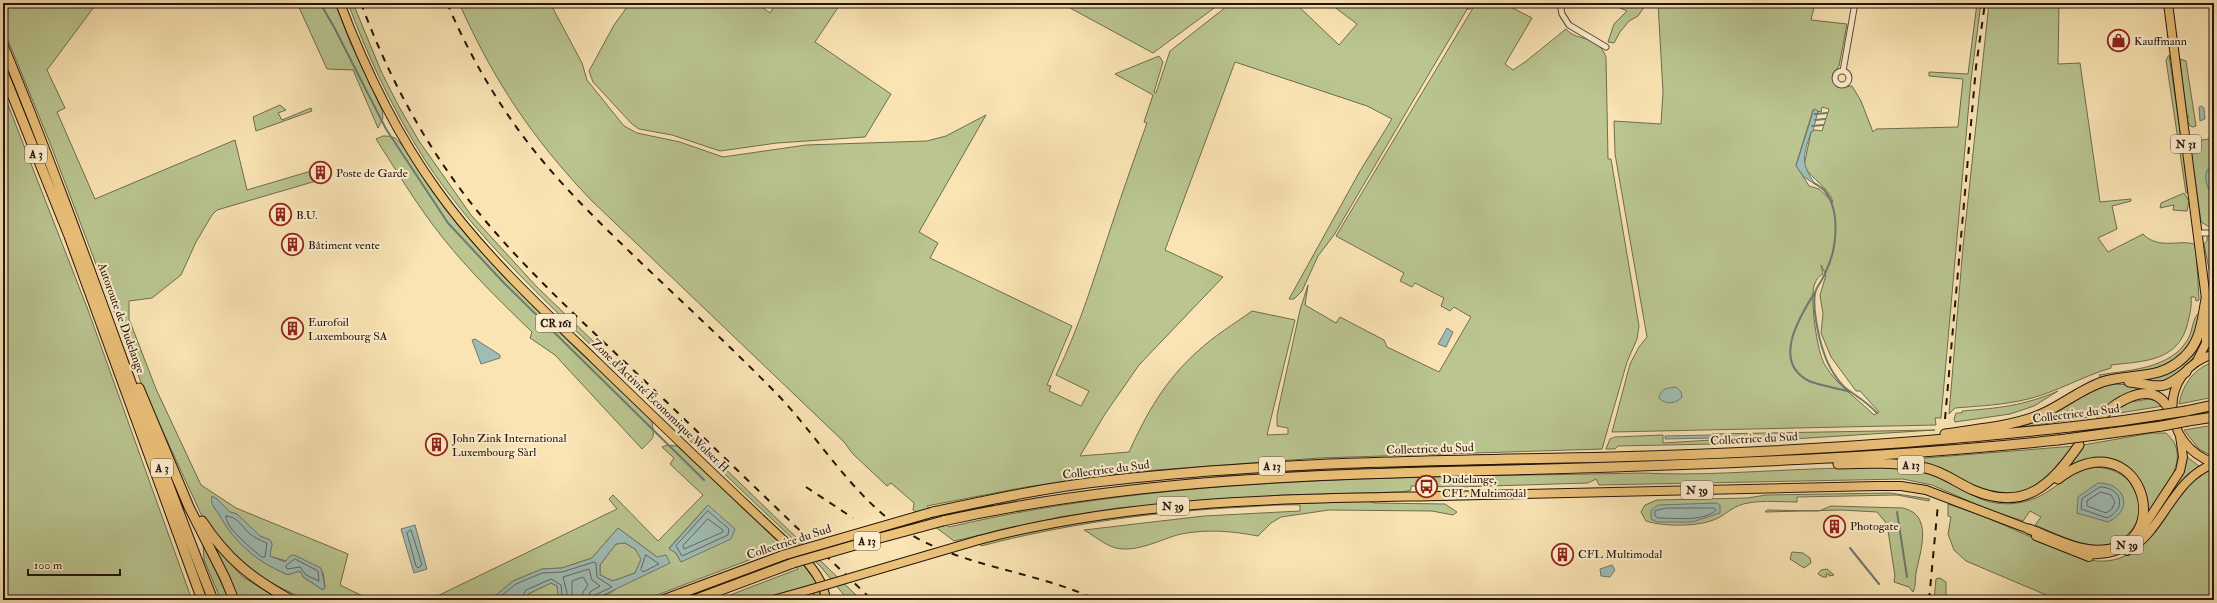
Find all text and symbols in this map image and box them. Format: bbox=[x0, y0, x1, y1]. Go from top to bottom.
shop icon: Kauffmann bbox=[2105, 28, 2131, 54]
place label: Kauffmann bbox=[2134, 34, 2187, 49]
road number: N 31 bbox=[2171, 135, 2201, 153]
road number: A 3 bbox=[25, 145, 47, 163]
building icon: Poste de Garde bbox=[307, 160, 333, 186]
place label: Poste de Garde bbox=[336, 166, 408, 181]
building icon: B.U. bbox=[268, 202, 294, 228]
place label: B.U. bbox=[296, 208, 318, 223]
building icon: Bâtiment vente bbox=[279, 232, 305, 258]
place label: Bâtiment vente bbox=[308, 238, 380, 253]
street label: Autoroute de Dudelange bbox=[94, 260, 148, 375]
road number: CR 161 bbox=[536, 314, 576, 332]
place label: Eurofoil Luxembourg SA bbox=[308, 315, 388, 344]
building icon: Eurofoil Luxembourg SA bbox=[279, 316, 305, 342]
street label: Zone d'Activité Économique Wolser H bbox=[588, 336, 732, 476]
street label: Collectrice du Sud bbox=[2032, 401, 2121, 427]
street label: Collectrice du Sud bbox=[1710, 429, 1798, 449]
place label: John Zink International Luxembourg Sàrl bbox=[451, 431, 566, 460]
building icon: John Zink International Luxembourg Sàrl bbox=[423, 432, 449, 458]
street label: Collectrice du Sud bbox=[1386, 440, 1474, 458]
road number: A 13 bbox=[1898, 456, 1924, 474]
street label: Collectrice du Sud bbox=[1062, 457, 1151, 483]
road number: A 13 bbox=[1259, 457, 1285, 475]
road number: A 3 bbox=[151, 459, 173, 477]
place label: Dudelange, CFL Multimodal bbox=[1442, 472, 1526, 501]
bus stop icon: Dudelange, CFL Multimodal bbox=[1413, 473, 1439, 499]
road number: N 39 bbox=[1681, 481, 1713, 499]
road number: N 39 bbox=[1157, 497, 1189, 515]
building icon: Photogate bbox=[1822, 513, 1848, 539]
place label: Photogate bbox=[1850, 519, 1898, 534]
street label: Collectrice du Sud bbox=[745, 521, 833, 563]
road number: A 13 bbox=[854, 532, 880, 550]
road number: N 39 bbox=[2111, 536, 2143, 554]
building icon: CFL Multimodal bbox=[1550, 541, 1576, 567]
place label: CFL Multimodal bbox=[1578, 547, 1662, 562]
scale bar bbox=[28, 551, 120, 577]
text: 100 m bbox=[34, 558, 63, 573]

